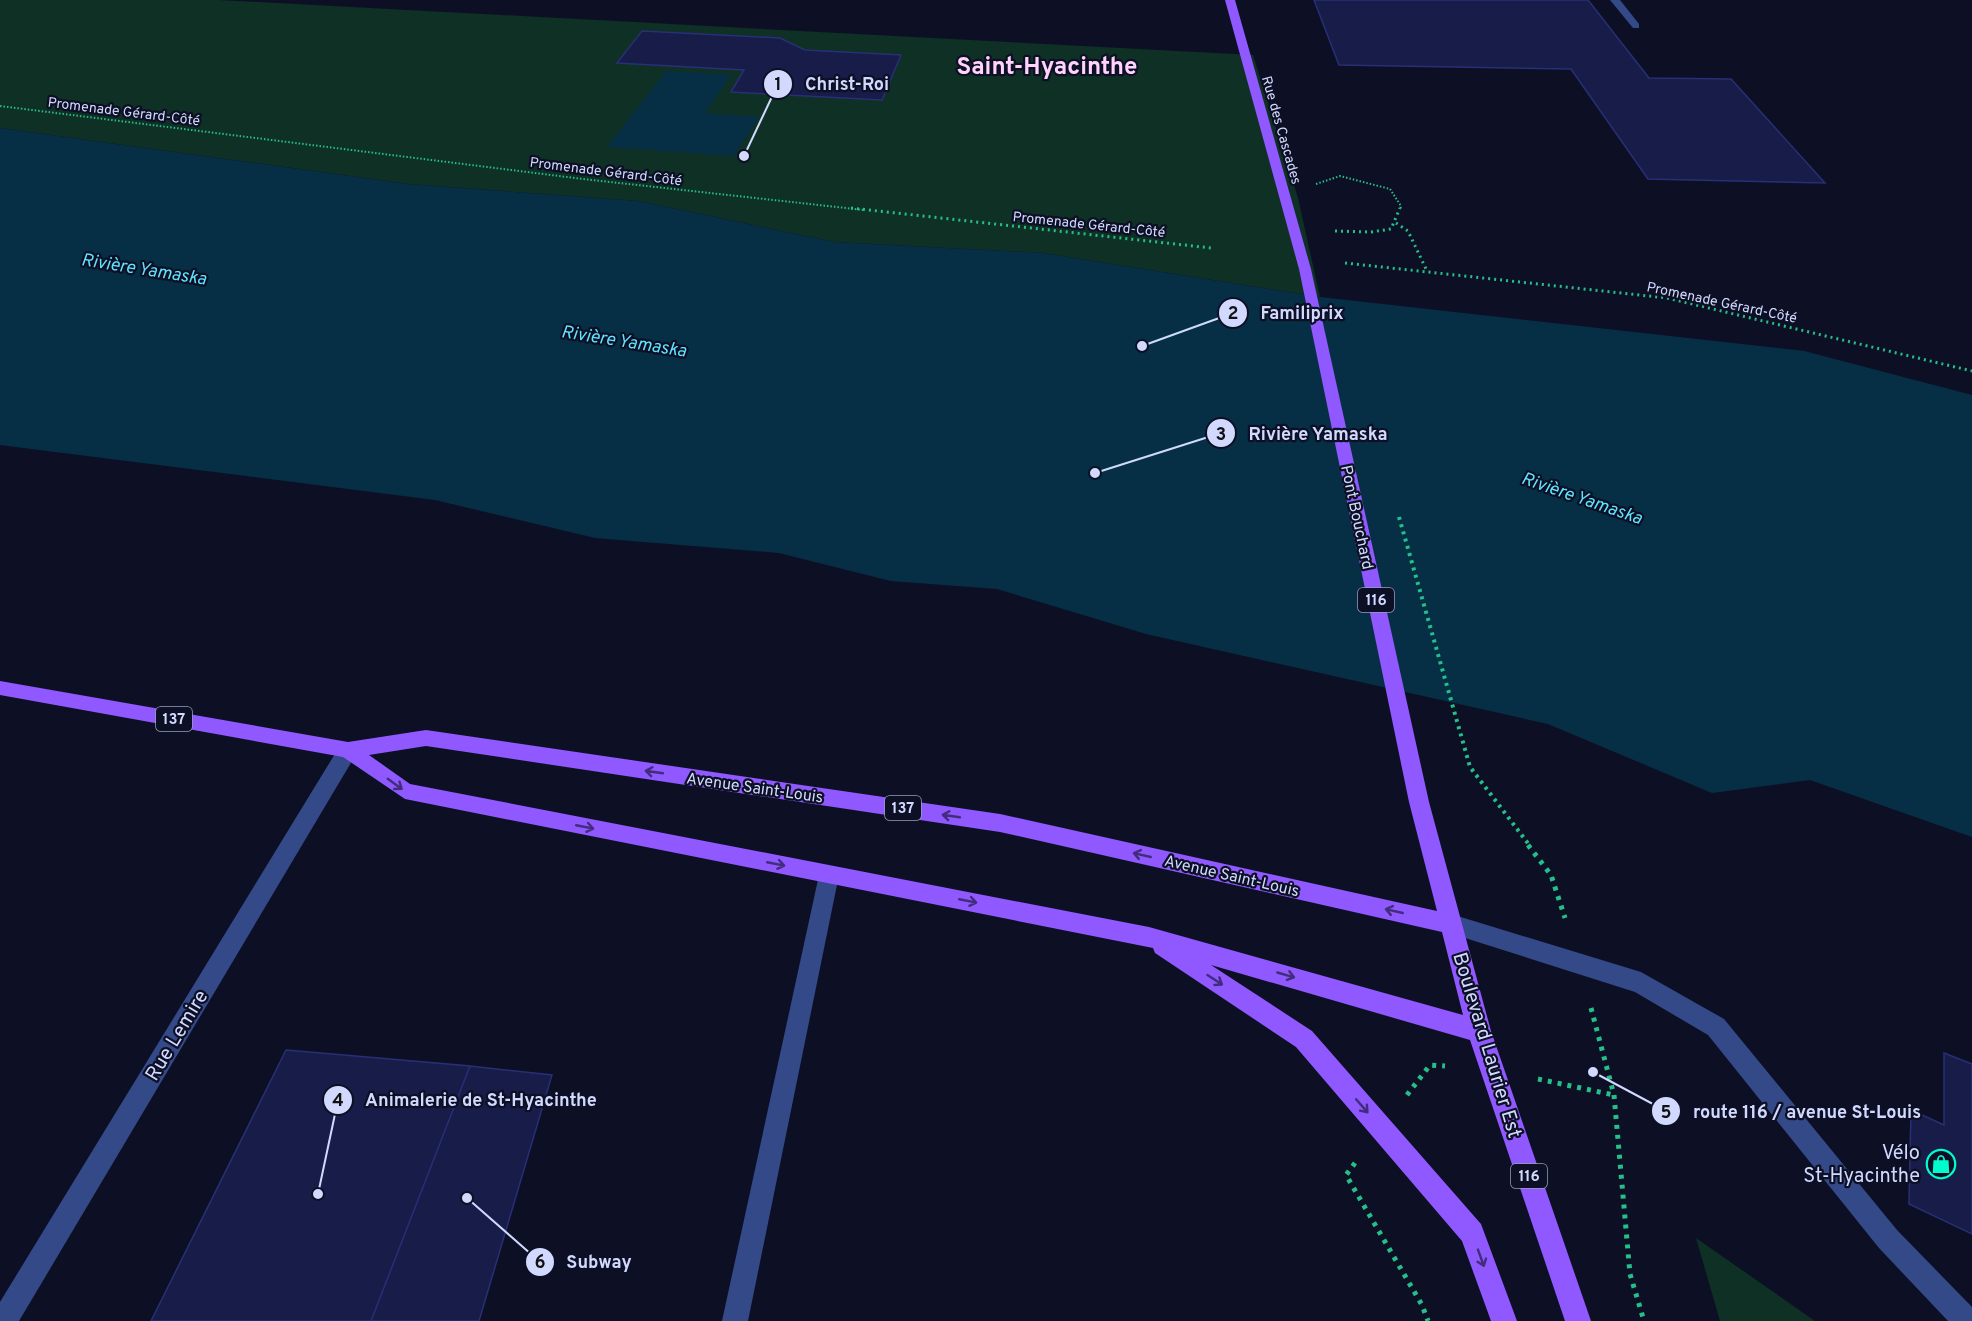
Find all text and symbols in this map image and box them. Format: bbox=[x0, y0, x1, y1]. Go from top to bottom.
district label: Saint-Hyacinthe bbox=[957, 53, 1137, 83]
callout: Christ-Roi bbox=[763, 66, 901, 102]
text: 1 bbox=[774, 74, 782, 97]
text: Christ-Roi bbox=[805, 74, 889, 97]
street label: Rue des Cascades bbox=[1257, 74, 1304, 187]
street label: Promenade Gérard-Côté bbox=[47, 95, 201, 130]
street label: Promenade Gérard-Côté bbox=[529, 155, 683, 190]
street label: Promenade Gérard-Côté bbox=[1012, 209, 1166, 242]
water label: Rivière Yamaska bbox=[79, 249, 209, 292]
street label: Promenade Gérard-Côté bbox=[1645, 279, 1798, 328]
callout: Familiprix bbox=[1218, 295, 1355, 331]
text: 2 bbox=[1227, 303, 1239, 326]
text: Familiprix bbox=[1260, 303, 1344, 326]
water label: Rivière Yamaska bbox=[559, 321, 689, 364]
callout: Rivière Yamaska bbox=[1206, 415, 1400, 451]
text: 3 bbox=[1216, 424, 1226, 447]
text: Rivière Yamaska bbox=[1248, 424, 1388, 447]
street label: Pont Bouchard bbox=[1335, 463, 1377, 572]
water label: Rivière Yamaska bbox=[1518, 468, 1646, 531]
road number: 116 bbox=[1358, 588, 1394, 612]
road number: 137 bbox=[156, 707, 192, 731]
one-way arrow bbox=[645, 766, 665, 777]
street label: Avenue Saint-Louis bbox=[685, 769, 824, 808]
one-way arrow bbox=[387, 778, 403, 791]
road number: 137 bbox=[885, 796, 921, 820]
one-way arrow bbox=[942, 810, 961, 821]
one-way arrow bbox=[574, 822, 594, 833]
one-way arrow bbox=[1133, 848, 1152, 860]
street label: Avenue Saint-Louis bbox=[1162, 852, 1301, 902]
one-way arrow bbox=[766, 859, 785, 870]
one-way arrow bbox=[957, 896, 977, 907]
one-way arrow bbox=[1384, 905, 1404, 916]
street label: Boulevard Laurier Est bbox=[1445, 950, 1527, 1142]
one-way arrow bbox=[1276, 970, 1295, 981]
one-way arrow bbox=[1206, 975, 1223, 987]
street label: Rue Lemire bbox=[140, 986, 215, 1086]
callout: Animalerie de St-Hyacinthe bbox=[323, 1082, 609, 1118]
text: 4 bbox=[332, 1090, 344, 1113]
text: Animalerie de St-Hyacinthe bbox=[365, 1090, 597, 1113]
callout: route 116 / avenue St-Louis bbox=[1651, 1093, 1933, 1129]
one-way arrow bbox=[1355, 1098, 1368, 1114]
text: 5 bbox=[1661, 1102, 1672, 1125]
text: route 116 / avenue St-Louis bbox=[1693, 1102, 1921, 1125]
place label: Vélo St-Hyacinthe bbox=[1803, 1141, 1920, 1190]
shop icon: Vélo St-Hyacinthe bbox=[1925, 1148, 1957, 1180]
road number: 116 bbox=[1511, 1164, 1547, 1188]
callout: Subway bbox=[525, 1244, 644, 1280]
one-way arrow bbox=[1477, 1248, 1488, 1267]
text: 6 bbox=[534, 1252, 546, 1275]
text: Subway bbox=[566, 1252, 632, 1275]

